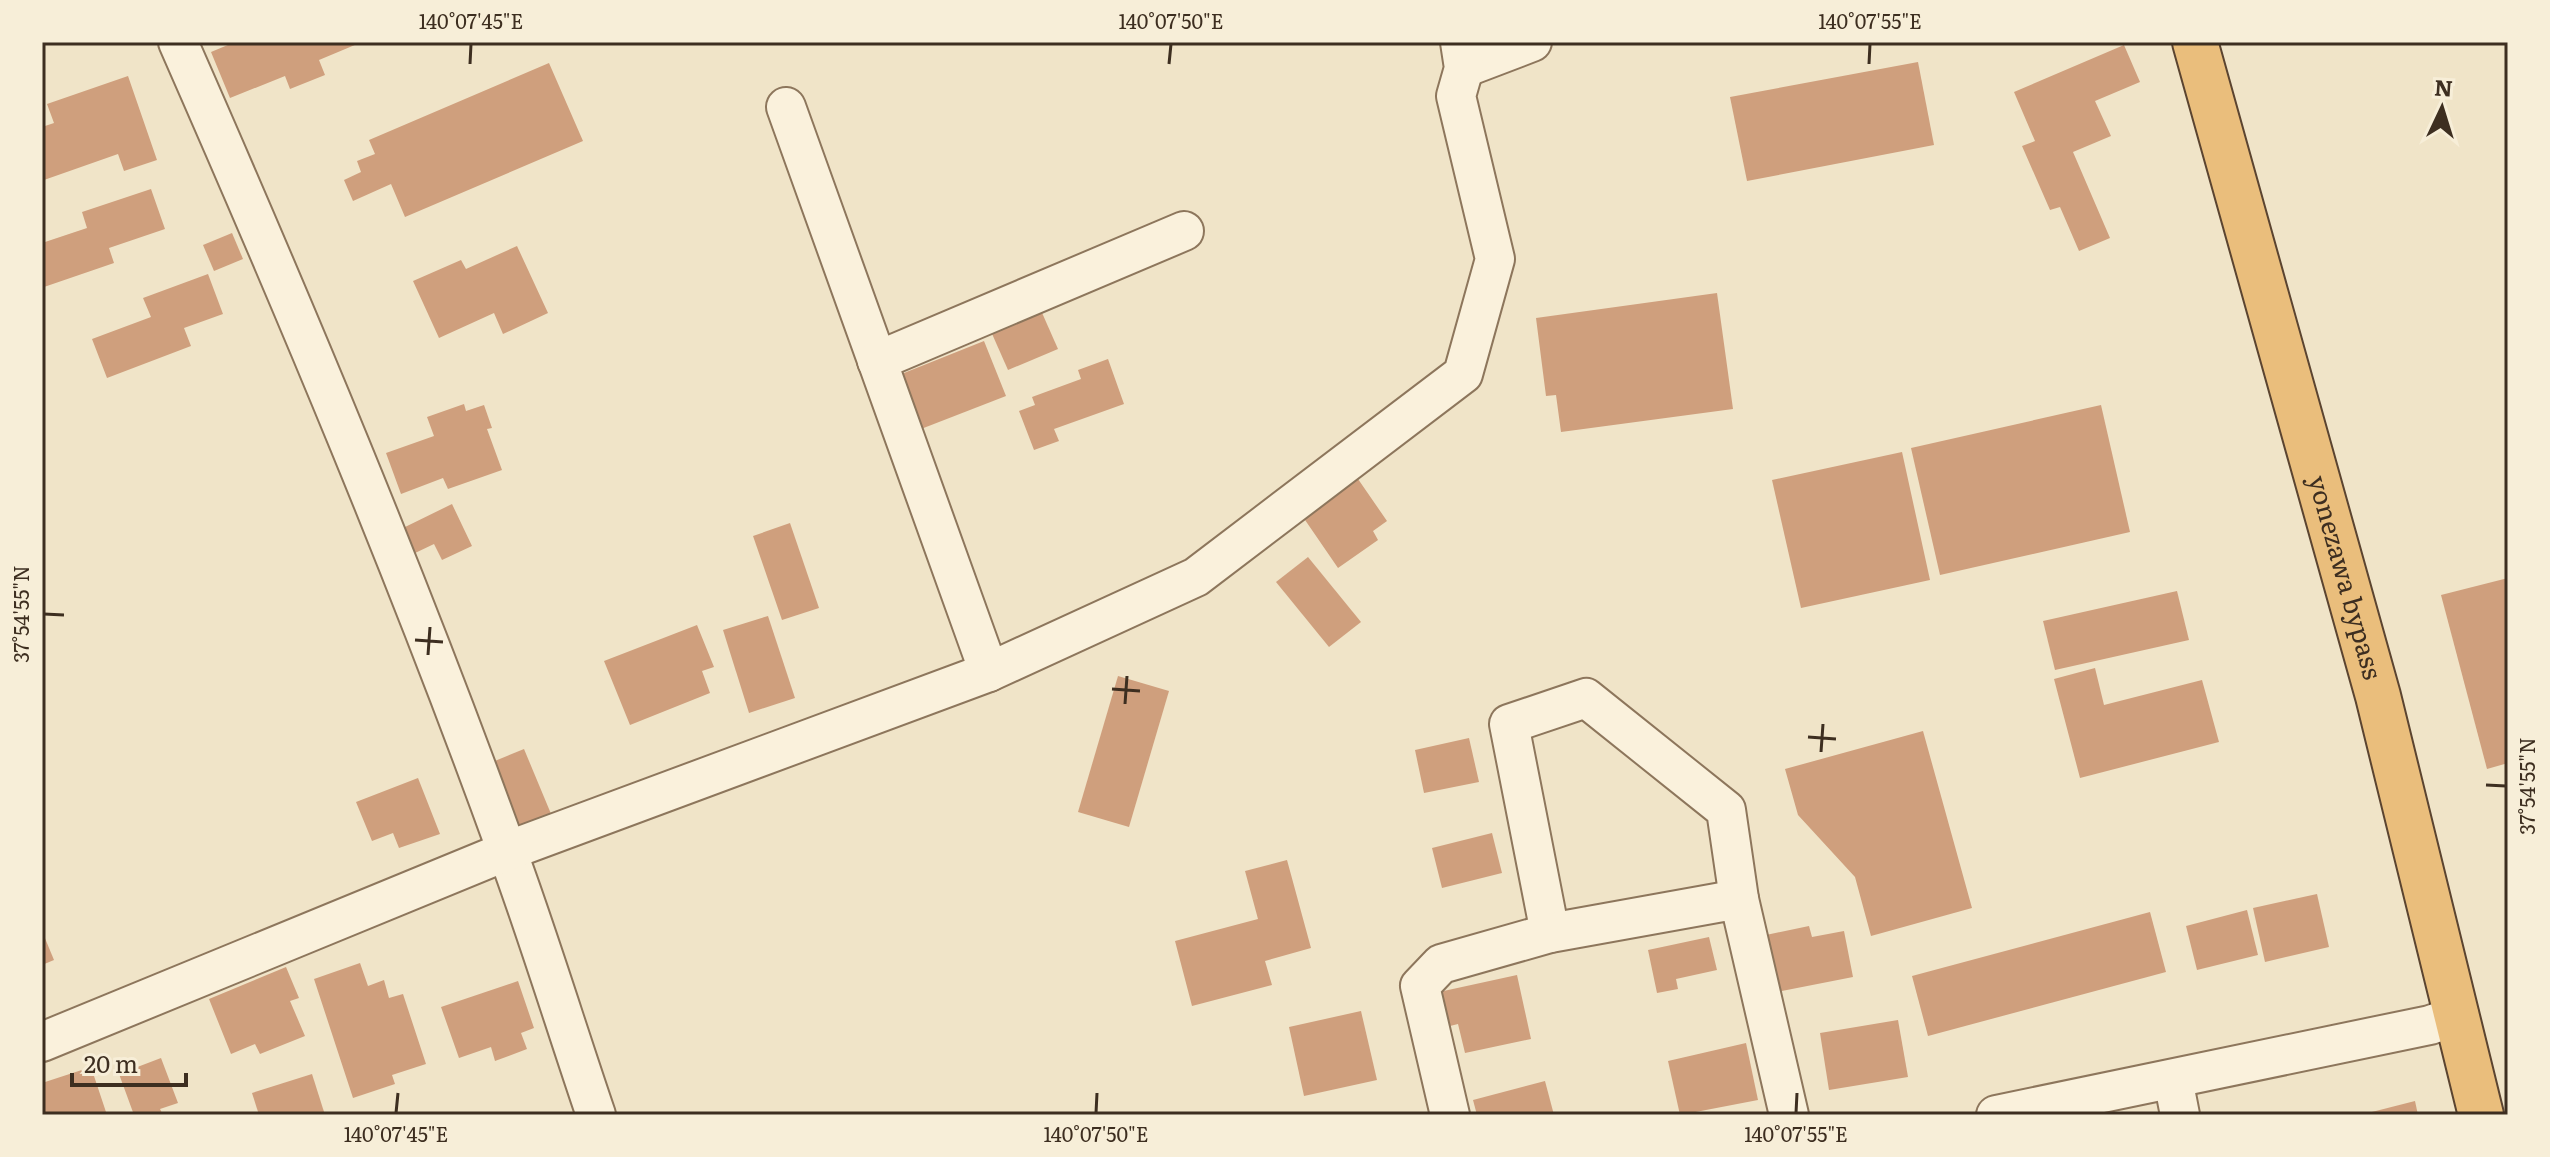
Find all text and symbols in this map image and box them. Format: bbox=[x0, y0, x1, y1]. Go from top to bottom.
text: 140°07'45"E bbox=[419, 5, 523, 35]
text: 140°07'50"E bbox=[1118, 5, 1224, 35]
text: 140°07'55"E bbox=[1818, 5, 1922, 35]
north arrow bbox=[2402, 68, 2482, 148]
text: N bbox=[2433, 69, 2454, 104]
street label: yonezawa bypass bbox=[2300, 470, 2394, 683]
text: 37°54'55"N bbox=[5, 565, 35, 663]
text: 37°54'55"N bbox=[2511, 737, 2541, 835]
scale bar bbox=[72, 1037, 186, 1087]
text: 20 m bbox=[84, 1045, 138, 1080]
text: 140°07'45"E bbox=[344, 1118, 448, 1148]
text: 140°07'50"E bbox=[1043, 1118, 1149, 1148]
text: 140°07'55"E bbox=[1744, 1118, 1848, 1148]

